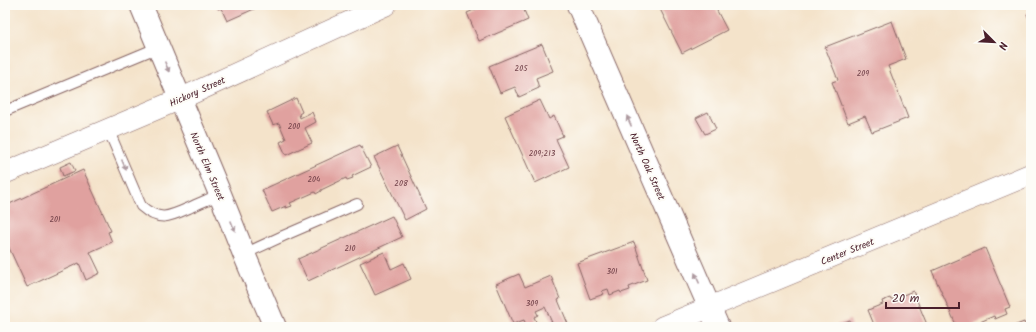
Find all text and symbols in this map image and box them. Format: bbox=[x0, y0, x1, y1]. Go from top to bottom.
north arrow bbox=[974, 22, 1014, 62]
text: N bbox=[993, 39, 1012, 53]
one-way arrow bbox=[164, 61, 170, 73]
house number: 205 bbox=[515, 62, 528, 75]
house number: 209 bbox=[857, 67, 869, 80]
street label: Hickory Street bbox=[167, 72, 228, 111]
one-way arrow bbox=[625, 114, 631, 126]
house number: 200 bbox=[288, 120, 300, 133]
street label: North Elm Street bbox=[185, 129, 229, 203]
street label: North Oak Street bbox=[625, 130, 669, 203]
house number: 209;213 bbox=[529, 147, 556, 160]
one-way arrow bbox=[121, 160, 127, 172]
house number: 204 bbox=[307, 173, 321, 186]
house number: 208 bbox=[394, 177, 408, 190]
house number: 201 bbox=[49, 213, 61, 226]
one-way arrow bbox=[230, 220, 236, 232]
street label: Center Street bbox=[818, 234, 877, 270]
house number: 210 bbox=[344, 242, 356, 255]
house number: 301 bbox=[606, 265, 618, 278]
one-way arrow bbox=[694, 272, 700, 284]
scale bar bbox=[886, 284, 959, 310]
text: 20 m bbox=[892, 289, 920, 308]
house number: 309 bbox=[526, 297, 538, 310]

